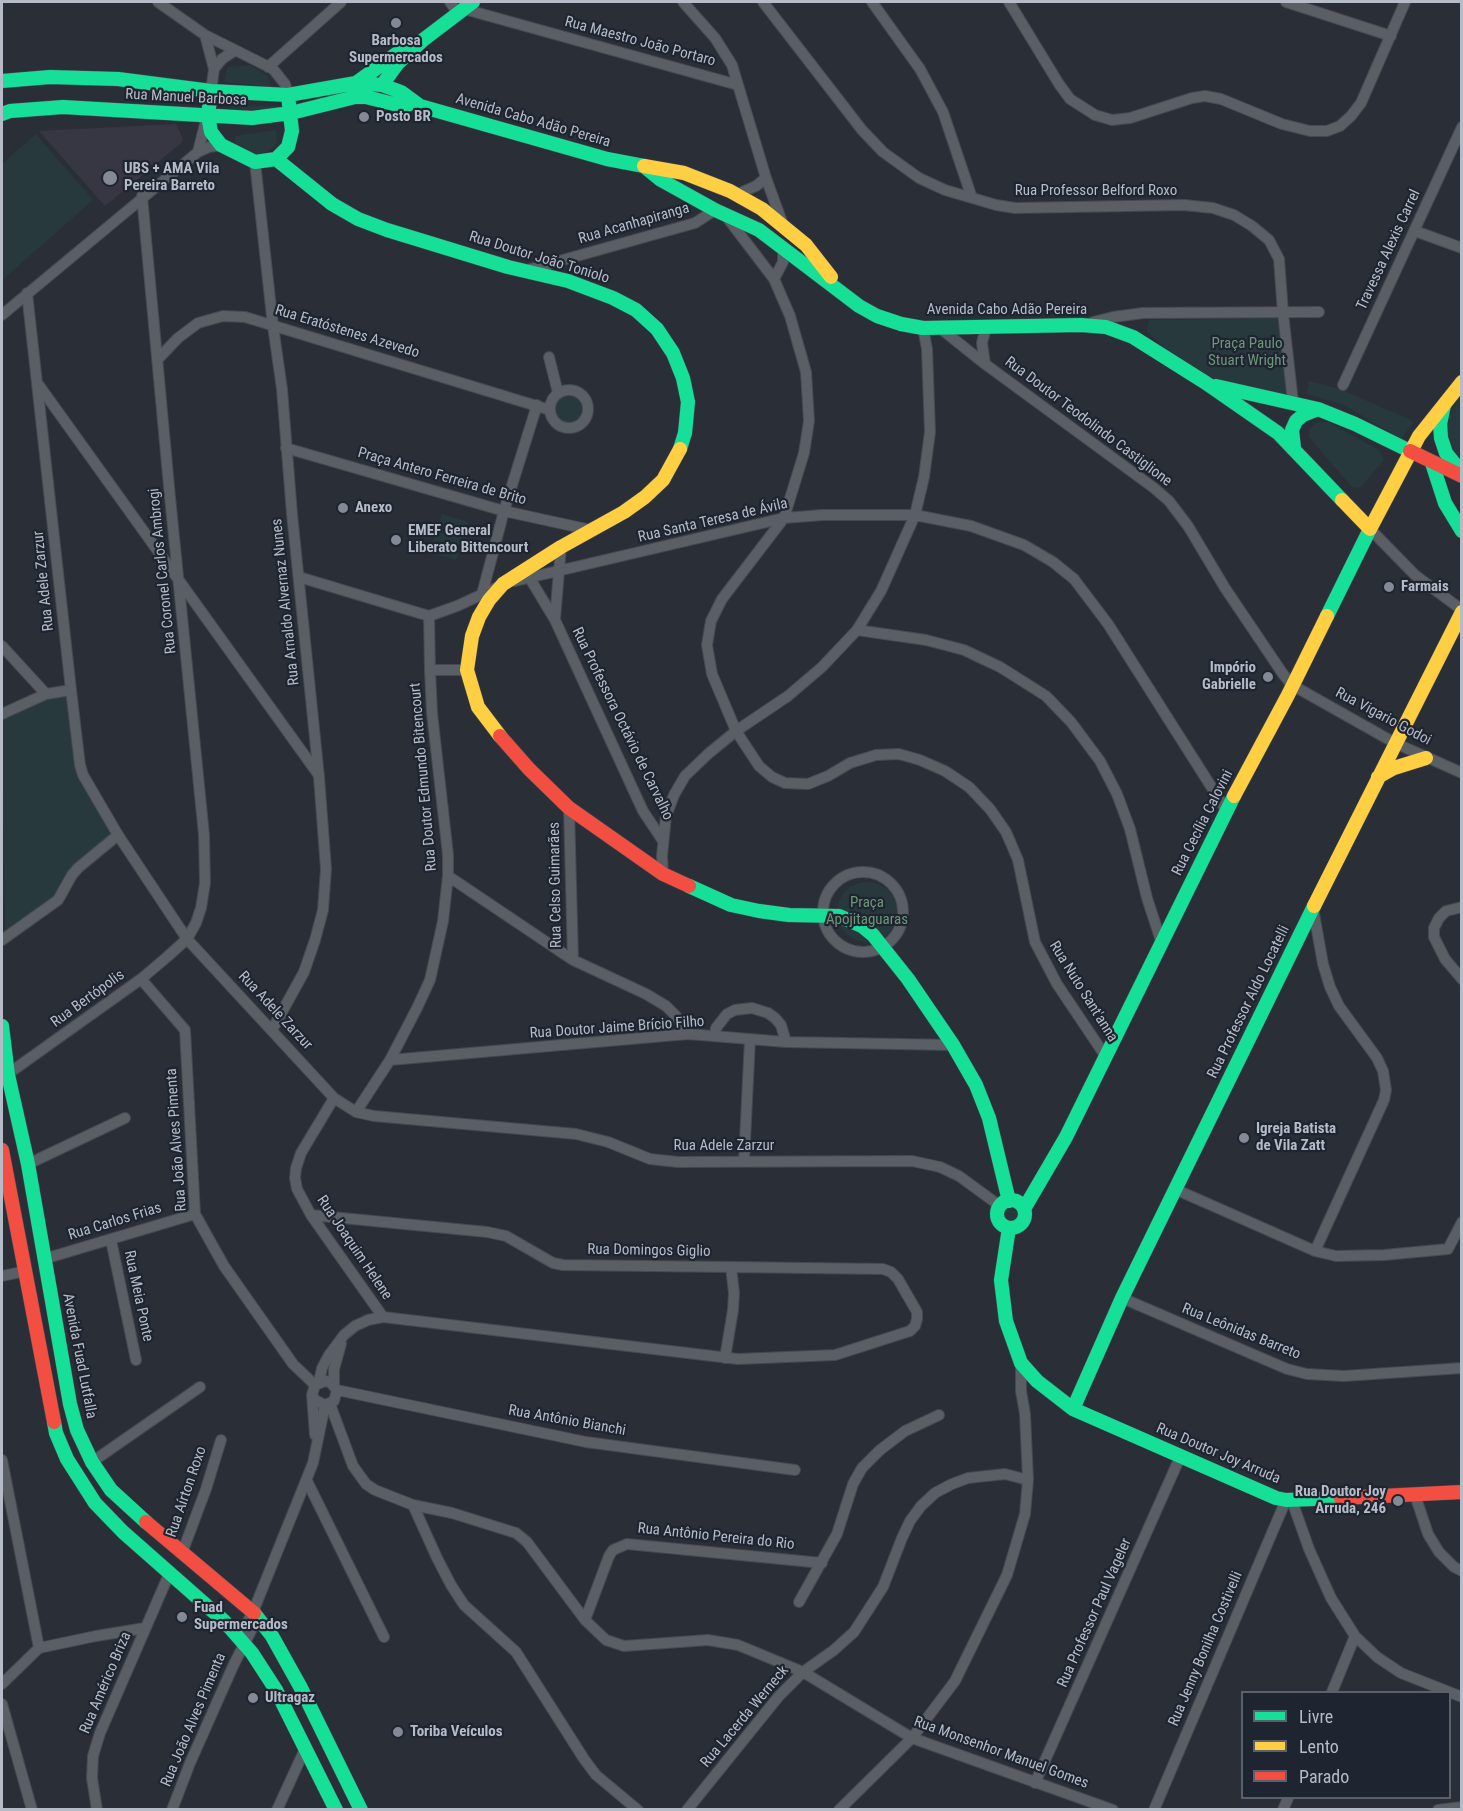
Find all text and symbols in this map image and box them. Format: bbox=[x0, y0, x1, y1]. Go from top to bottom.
street label: Rua Maestro João Portaro bbox=[563, 13, 717, 71]
marker: Barbosa Supermercados bbox=[389, 16, 403, 30]
place label: Barbosa Supermercados bbox=[349, 32, 443, 67]
street label: Rua Manuel Barbosa bbox=[125, 86, 247, 110]
street label: Avenida Cabo Adão Pereira bbox=[453, 90, 613, 152]
place label: Posto BR bbox=[376, 108, 431, 126]
marker: Posto BR bbox=[357, 110, 371, 124]
place label: UBS + AMA Vila Pereira Barreto bbox=[124, 160, 219, 195]
marker: UBS + AMA Vila Pereira Barreto bbox=[101, 169, 119, 187]
street label: Rua Professor Belford Roxo bbox=[1015, 182, 1177, 200]
street label: Travessa Alexis Carrel bbox=[1353, 187, 1425, 313]
street label: Rua Acanhapiranga bbox=[577, 200, 691, 248]
street label: Rua Doutor João Toniolo bbox=[467, 228, 611, 288]
street label: Rua Eratóstenes Azevedo bbox=[273, 301, 421, 363]
street label: Avenida Cabo Adão Pereira bbox=[927, 301, 1087, 319]
park label: Praça Paulo Stuart Wright bbox=[1208, 335, 1286, 370]
street label: Rua Doutor Teodolindo Castiglione bbox=[1001, 353, 1175, 491]
street label: Praça Antero Ferreira de Brito bbox=[356, 444, 528, 510]
street label: Rua Coronel Carlos Ambrogi bbox=[145, 487, 181, 655]
street label: Rua Santa Teresa de Ávila bbox=[637, 495, 789, 547]
place label: Anexo bbox=[355, 499, 392, 517]
marker: Anexo bbox=[336, 501, 350, 515]
street label: Rua Arnaldo Alvernaz Nunes bbox=[268, 518, 304, 686]
place label: EMEF General Liberato Bittencourt bbox=[408, 522, 528, 557]
street label: Rua Adele Zarzur bbox=[30, 530, 58, 632]
marker: EMEF General Liberato Bittencourt bbox=[389, 533, 403, 547]
place label: Farmais bbox=[1401, 578, 1449, 596]
marker: Farmais bbox=[1382, 580, 1396, 594]
street label: Rua Professora Octávio de Carvalho bbox=[567, 625, 677, 823]
place label: Impório Gabrielle bbox=[1202, 659, 1256, 694]
marker: Impório Gabrielle bbox=[1261, 670, 1275, 684]
street label: Rua Doutor Edmundo Bitencourt bbox=[407, 682, 441, 872]
street label: Rua Vigario Godoi bbox=[1332, 684, 1434, 750]
street label: Rua Cecília Calovini bbox=[1169, 767, 1237, 879]
street label: Rua Celso Guimarães bbox=[546, 822, 566, 948]
park label: Praça Apojitaguaras bbox=[826, 894, 908, 929]
street label: Rua Professor Aldo Locatelli bbox=[1204, 923, 1294, 1081]
street label: Rua Nuto Sant'anna bbox=[1045, 938, 1121, 1046]
street label: Rua Bertópolis bbox=[48, 966, 128, 1032]
street label: Rua Adele Zarzur bbox=[234, 968, 316, 1054]
street label: Rua Doutor Jaime Brício Filho bbox=[529, 1013, 705, 1043]
street label: Rua João Alves Pimenta bbox=[163, 1068, 191, 1212]
place label: Igreja Batista de Vila Zatt bbox=[1256, 1120, 1336, 1155]
marker: Igreja Batista de Vila Zatt bbox=[1237, 1131, 1251, 1145]
street label: Rua Adele Zarzur bbox=[674, 1137, 774, 1155]
street label: Rua Joaquim Helene bbox=[312, 1192, 396, 1304]
street label: Rua Carlos Frias bbox=[66, 1199, 164, 1245]
street label: Rua Domingos Giglio bbox=[587, 1241, 711, 1261]
street label: Rua Meia Ponte bbox=[120, 1249, 156, 1343]
street label: Avenida Fuad Lutfalla bbox=[58, 1292, 100, 1420]
street label: Rua Leônidas Barreto bbox=[1179, 1300, 1303, 1364]
street label: Rua Antônio Bianchi bbox=[507, 1402, 627, 1440]
street label: Rua Doutor Joy Arruda bbox=[1153, 1420, 1283, 1488]
street label: Rua Aírton Roxo bbox=[163, 1444, 211, 1540]
place label: Rua Doutor Joy Arruda, 246 bbox=[1295, 1483, 1386, 1518]
marker: Rua Doutor Joy Arruda, 246 bbox=[1391, 1494, 1405, 1508]
street label: Rua Antônio Pereira do Rio bbox=[637, 1520, 795, 1554]
street label: Rua Professor Paul Vageler bbox=[1054, 1536, 1136, 1690]
street label: Rua Jenny Bonilha Costivelli bbox=[1165, 1569, 1247, 1729]
place label: Fuad Supermercados bbox=[194, 1599, 288, 1634]
marker: Fuad Supermercados bbox=[175, 1610, 189, 1624]
street label: Rua Américo Briza bbox=[76, 1629, 136, 1737]
street label: Rua João Alves Pimenta bbox=[158, 1650, 230, 1790]
street label: Rua Lacerda Werneck bbox=[697, 1662, 793, 1772]
place label: Ultragaz bbox=[265, 1689, 315, 1707]
marker: Ultragaz bbox=[246, 1691, 260, 1705]
legend bbox=[1241, 1691, 1451, 1799]
text: Livre bbox=[1299, 1706, 1333, 1727]
street label: Rua Monsenhor Manuel Gomes bbox=[911, 1713, 1091, 1793]
place label: Toriba Veículos bbox=[410, 1723, 503, 1741]
marker: Toriba Veículos bbox=[391, 1725, 405, 1739]
text: Lento bbox=[1299, 1736, 1339, 1757]
text: Parado bbox=[1299, 1766, 1349, 1787]

